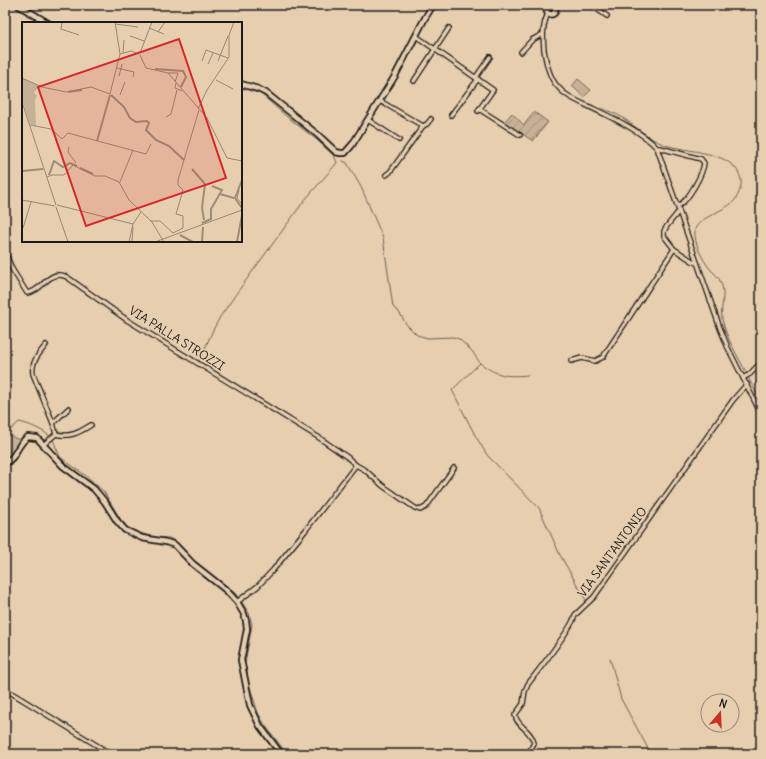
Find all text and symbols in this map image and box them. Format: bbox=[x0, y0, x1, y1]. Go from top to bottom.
inset map bbox=[22, 22, 242, 242]
street label: VIA PALLA STROZZI bbox=[126, 302, 228, 374]
street label: VIA SANT'ANTONIO bbox=[574, 504, 650, 600]
north arrow bbox=[700, 693, 740, 733]
text: N bbox=[717, 696, 729, 711]

